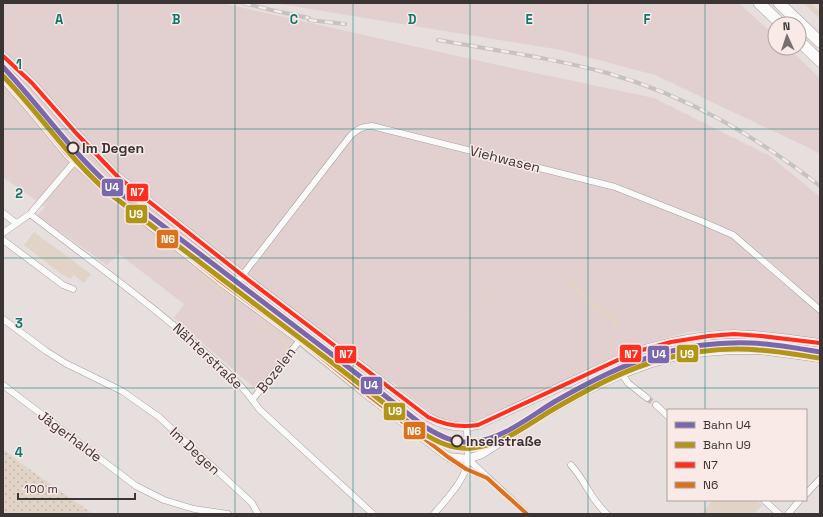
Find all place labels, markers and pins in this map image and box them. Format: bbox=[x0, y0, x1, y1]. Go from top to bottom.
place label: Im Degen bbox=[82, 139, 144, 157]
marker: Im Degen bbox=[66, 141, 80, 155]
place label: Inselstraße bbox=[466, 432, 542, 450]
marker: Inselstraße bbox=[450, 434, 464, 448]

